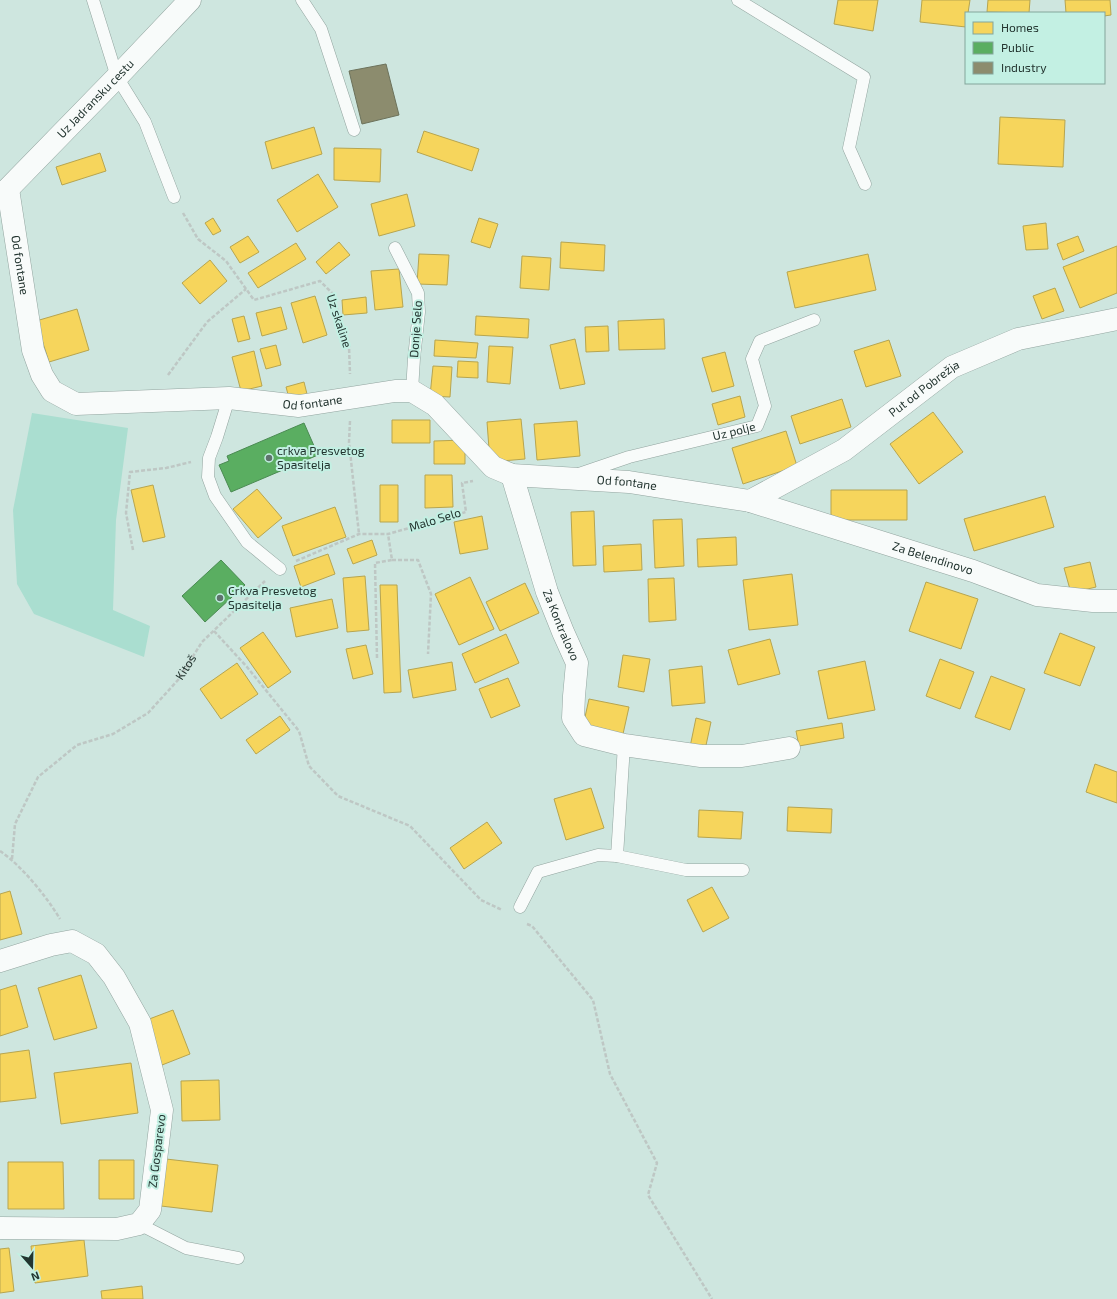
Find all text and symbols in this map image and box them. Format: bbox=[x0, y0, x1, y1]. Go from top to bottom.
legend bbox=[965, 12, 1105, 84]
text: Homes bbox=[1001, 20, 1039, 34]
text: Public bbox=[1001, 40, 1034, 54]
street label: Uz Jadransku cestu bbox=[54, 56, 136, 140]
text: Industry bbox=[1001, 60, 1047, 74]
street label: Od fontane bbox=[9, 234, 32, 296]
street label: Uz skaline bbox=[325, 292, 355, 349]
street label: Donje Selo bbox=[406, 300, 425, 358]
street label: Put od Pobrežja bbox=[885, 357, 961, 419]
street label: Od fontane bbox=[282, 391, 343, 412]
street label: Uz polje bbox=[711, 419, 757, 443]
place label: crkva Presvetog Spasitelja bbox=[277, 443, 365, 472]
marker: crkva Presvetog Spasitelja bbox=[264, 453, 274, 463]
street label: Od fontane bbox=[596, 472, 658, 492]
street label: Malo Selo bbox=[407, 504, 463, 534]
street label: Za Belendinovo bbox=[891, 538, 975, 577]
place label: Crkva Presvetog Spasitelja bbox=[228, 583, 317, 612]
street label: Za Kontralovo bbox=[541, 587, 583, 663]
marker: Crkva Presvetog Spasitelja bbox=[215, 593, 225, 603]
street label: Kitoš bbox=[172, 651, 198, 682]
street label: Za Gosparevo bbox=[145, 1113, 167, 1189]
north arrow bbox=[12, 1247, 52, 1287]
text: N bbox=[30, 1269, 42, 1284]

